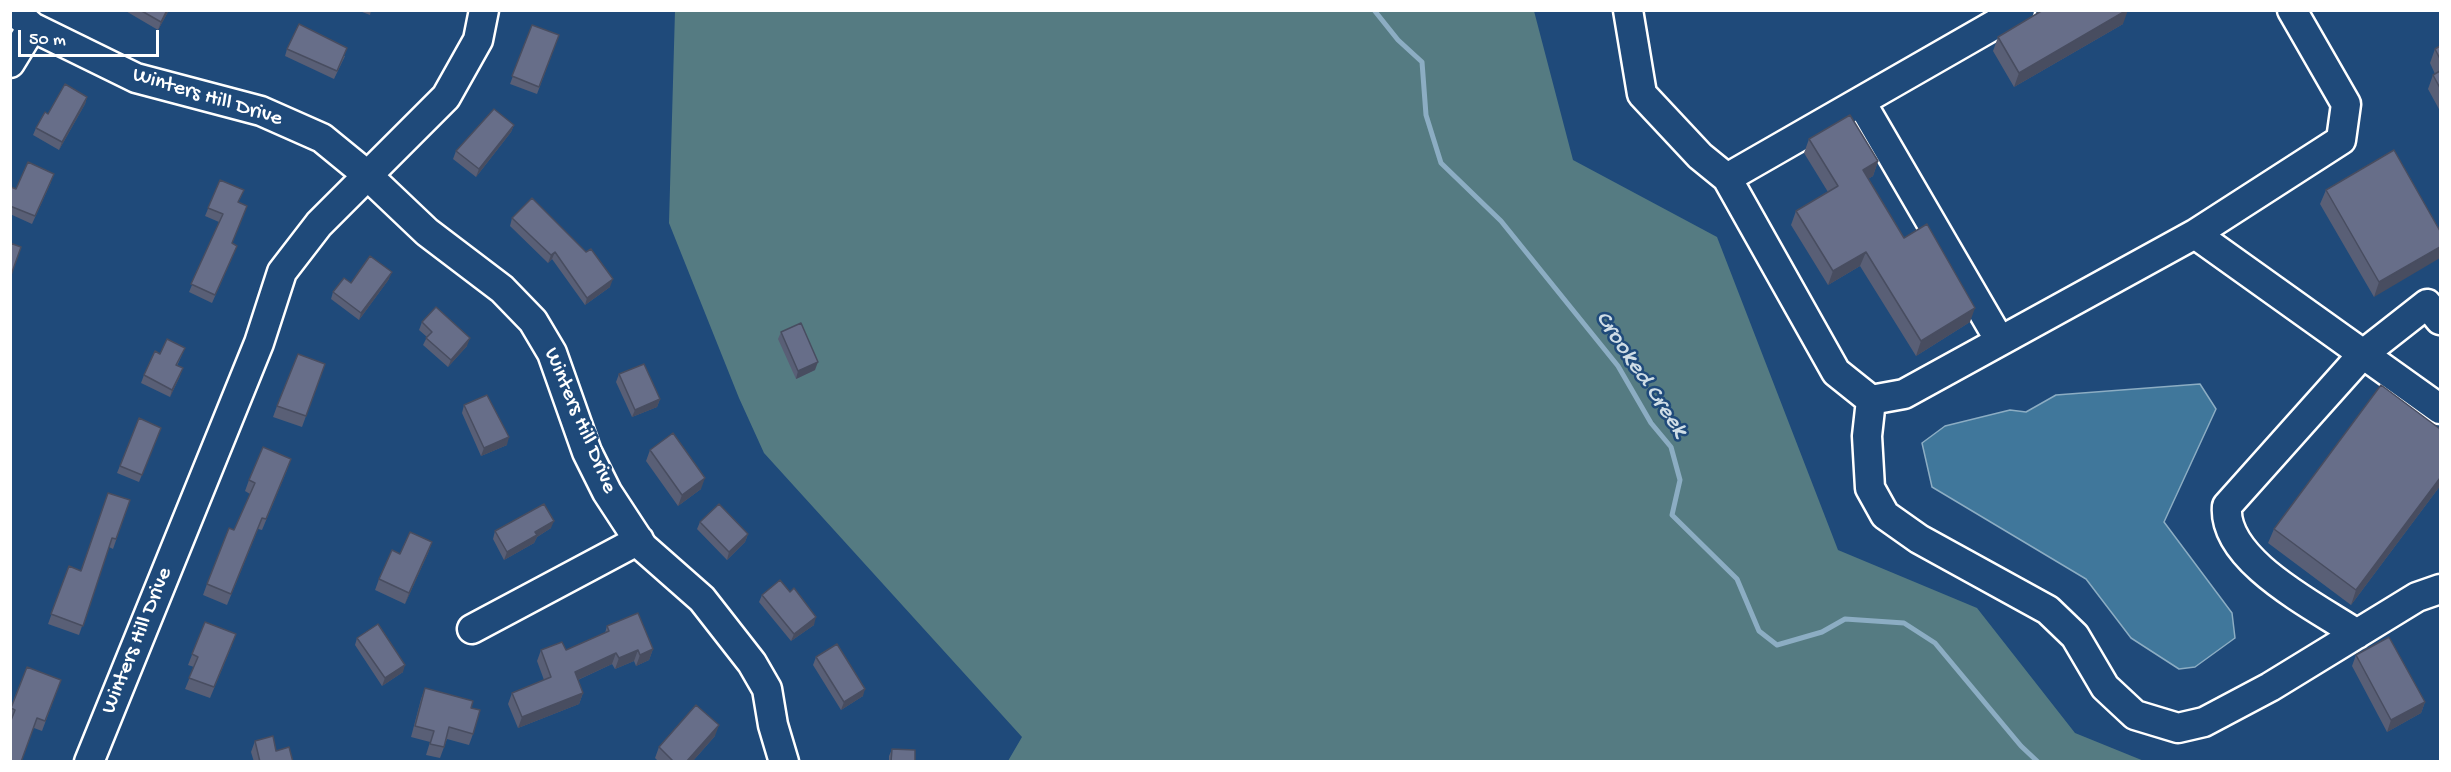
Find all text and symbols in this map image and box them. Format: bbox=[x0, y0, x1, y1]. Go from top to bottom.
scale bar bbox=[21, 18, 162, 56]
text: 50 m bbox=[29, 30, 66, 51]
street label: Winters Hill Drive bbox=[129, 63, 285, 133]
water label: Crooked Creek bbox=[1587, 306, 1693, 444]
street label: Winters Hill Drive bbox=[536, 344, 622, 498]
street label: Winters Hill Drive bbox=[97, 564, 179, 718]

